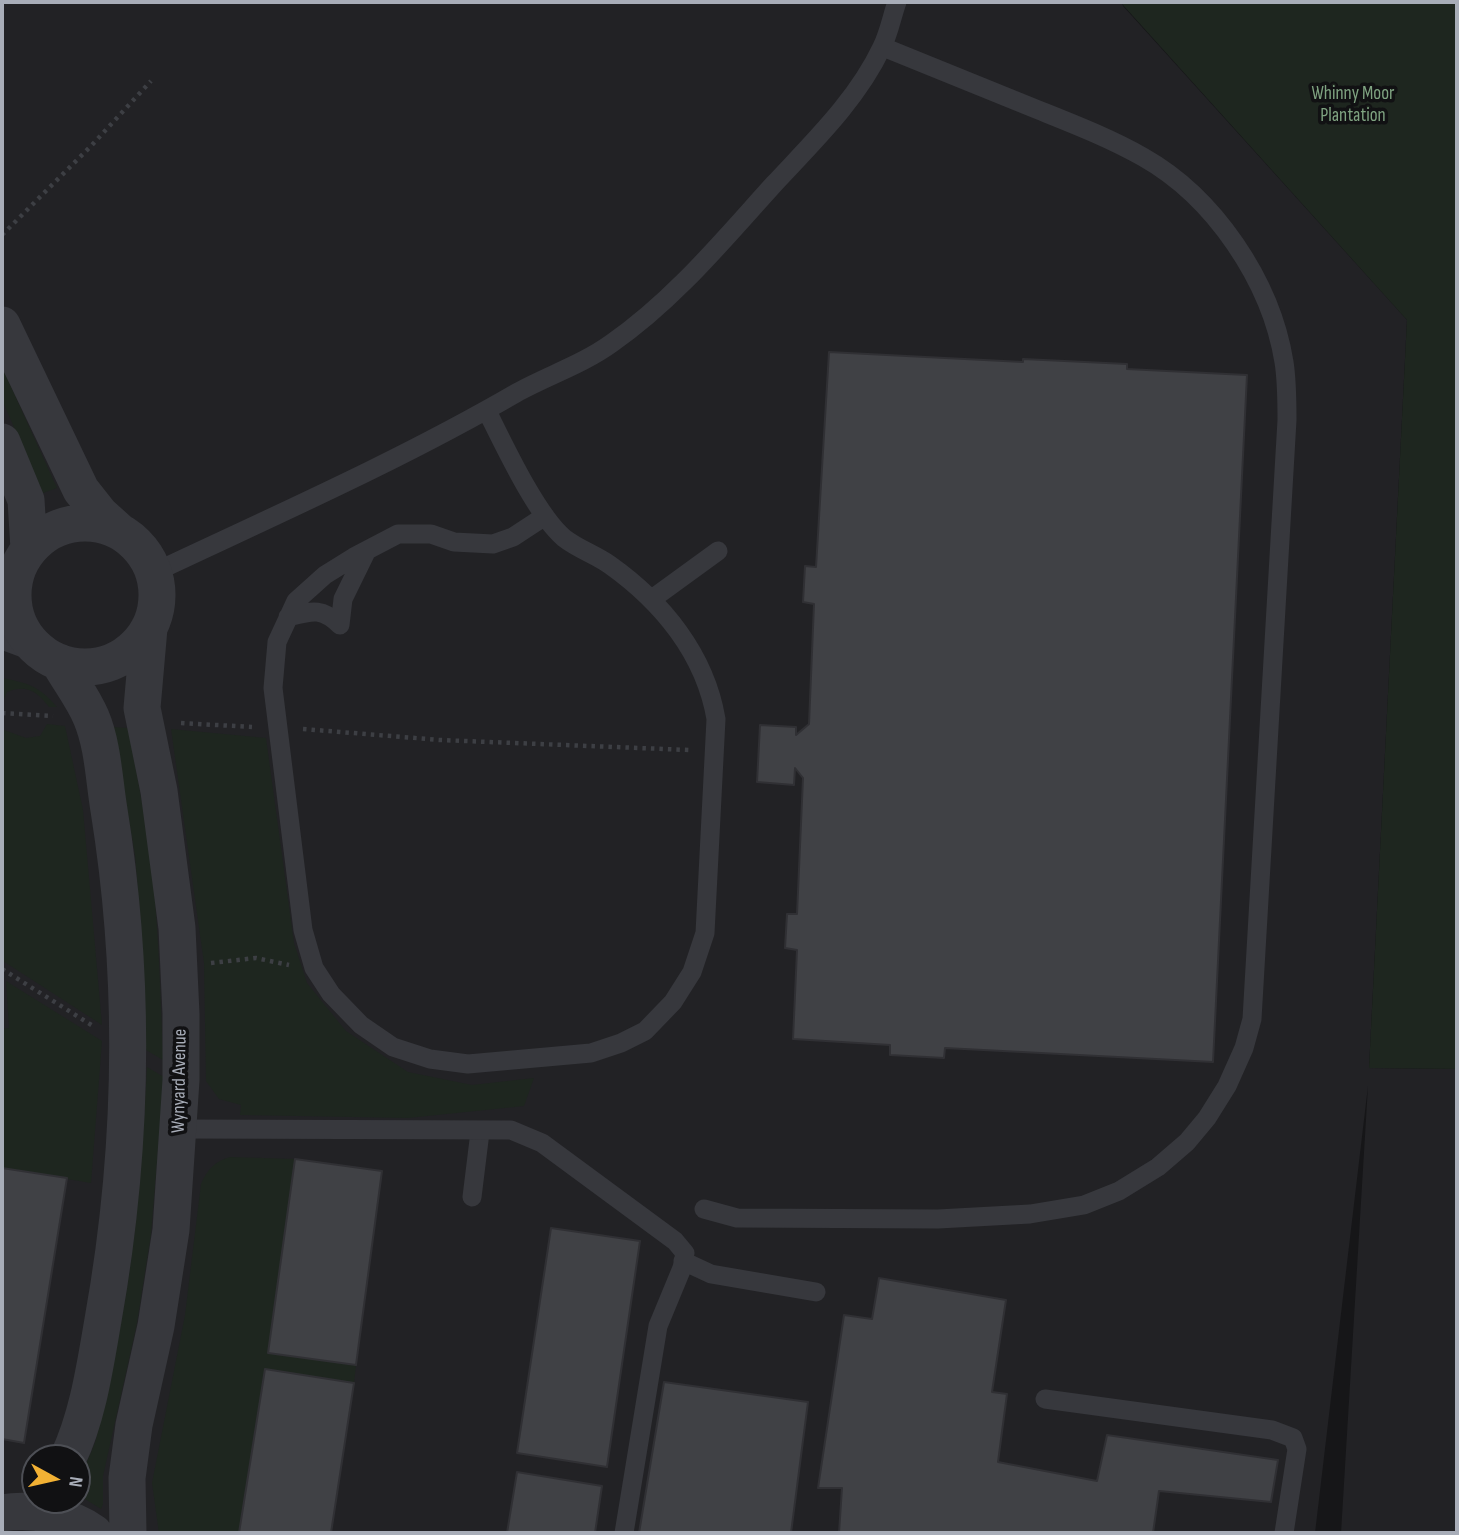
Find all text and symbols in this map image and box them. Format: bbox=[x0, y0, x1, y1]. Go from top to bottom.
park label: Whinny Moor Plantation bbox=[1311, 83, 1395, 127]
street label: Wynyard Avenue bbox=[168, 1029, 192, 1133]
north arrow bbox=[21, 1444, 91, 1514]
text: N bbox=[63, 1475, 87, 1488]

